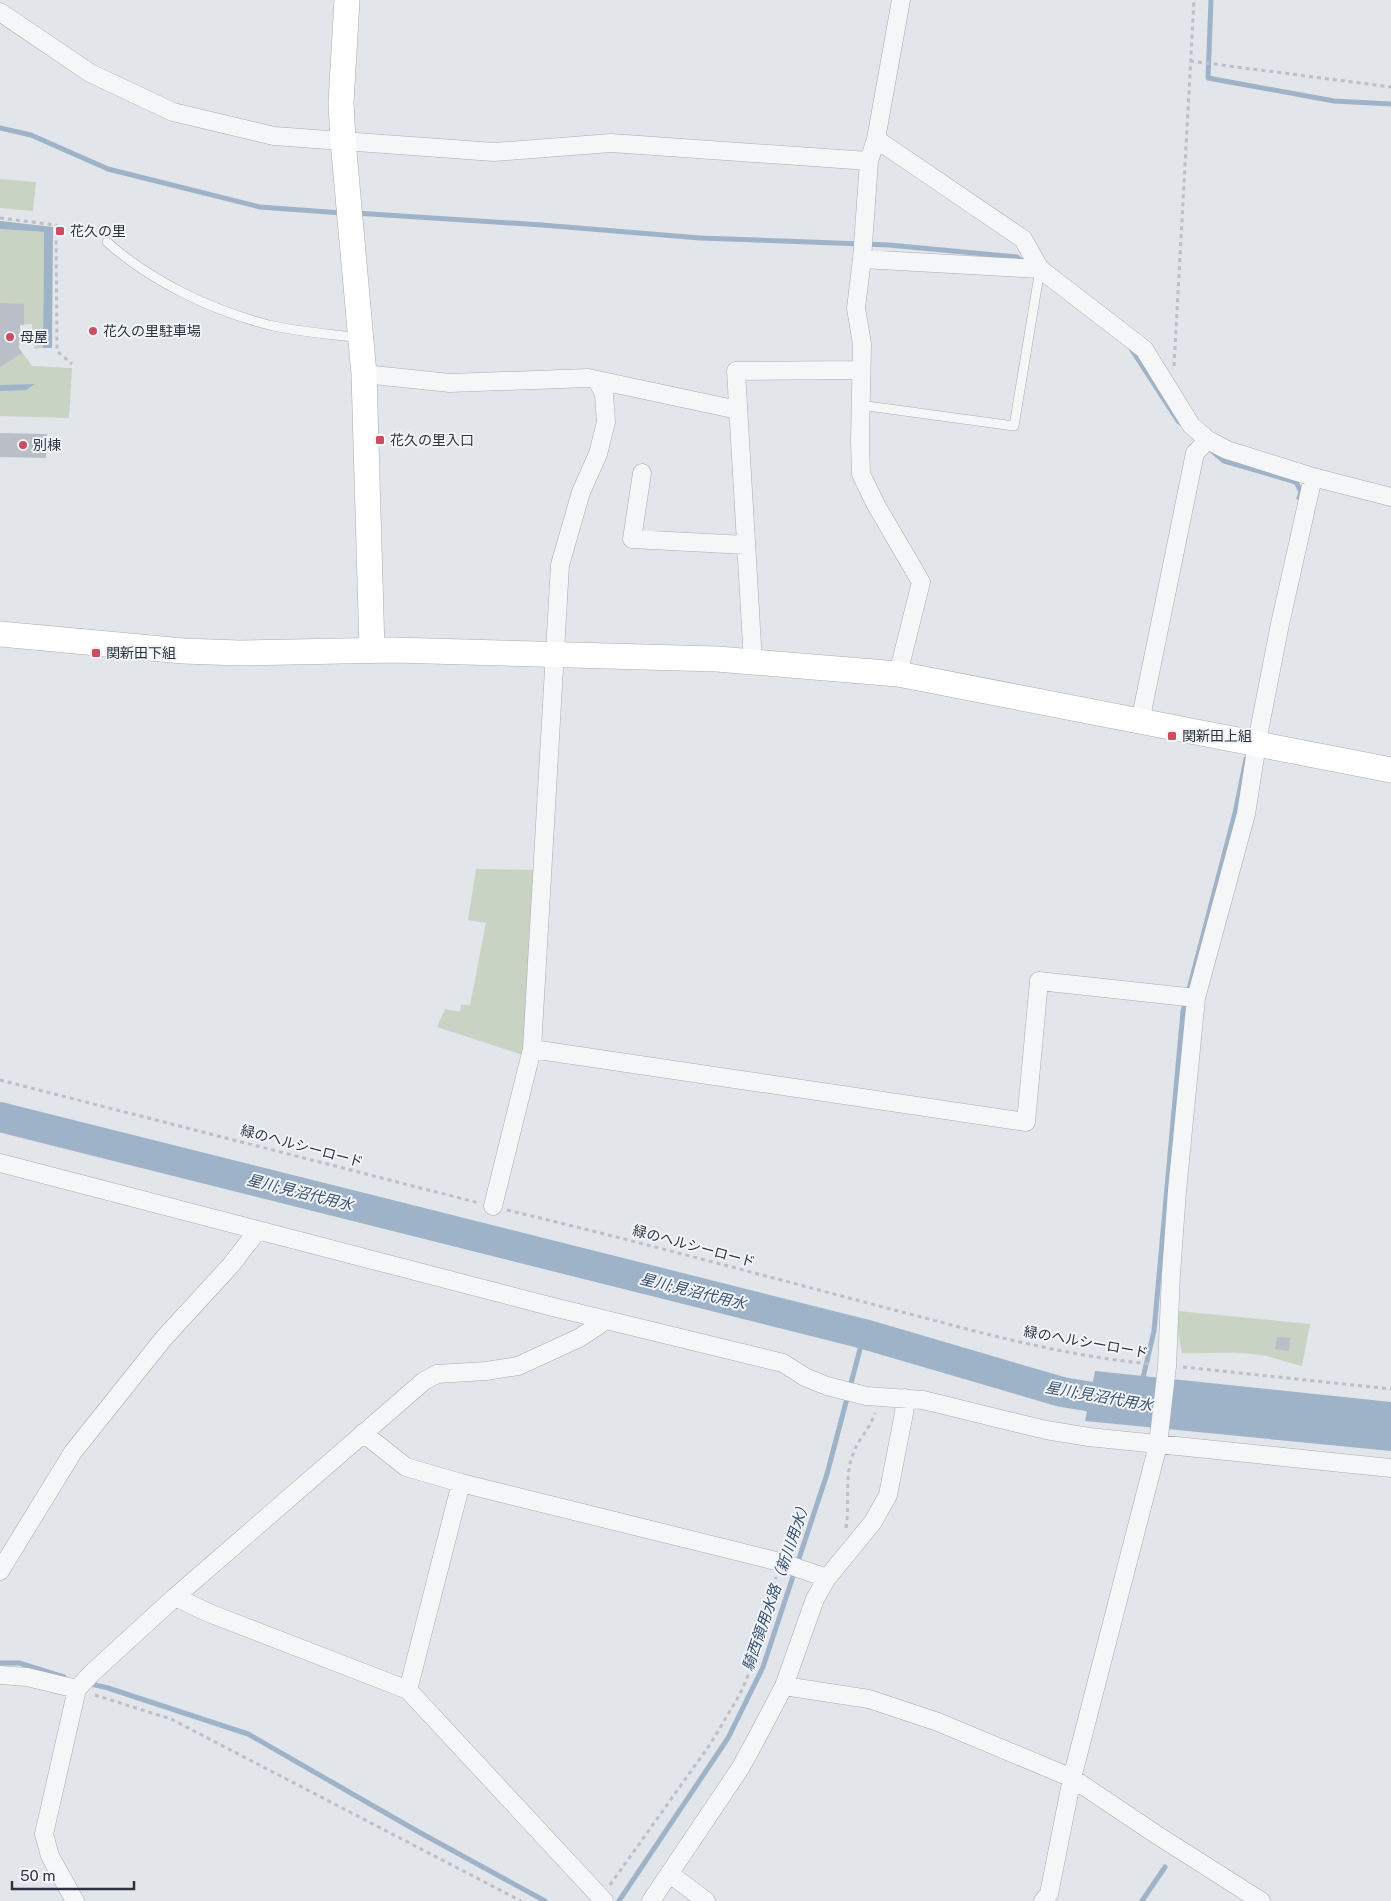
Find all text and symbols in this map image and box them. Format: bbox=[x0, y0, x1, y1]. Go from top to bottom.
place label: 花久の里 bbox=[70, 223, 126, 239]
marker: 花久の里 bbox=[54, 225, 66, 237]
place label: 花久の里駐車場 bbox=[103, 323, 201, 339]
marker: 花久の里駐車場 bbox=[87, 325, 99, 337]
place label: 母屋 bbox=[20, 329, 48, 345]
marker: 母屋 bbox=[4, 331, 16, 343]
place label: 花久の里入口 bbox=[390, 432, 474, 448]
marker: 花久の里入口 bbox=[374, 434, 386, 446]
place label: 別棟 bbox=[33, 437, 61, 453]
marker: 別棟 bbox=[17, 439, 29, 451]
place label: 関新田下組 bbox=[106, 645, 176, 661]
marker: 関新田下組 bbox=[90, 647, 102, 659]
place label: 関新田上組 bbox=[1182, 728, 1252, 744]
marker: 関新田上組 bbox=[1166, 730, 1178, 742]
street label: 緑のヘルシーロード bbox=[239, 1122, 365, 1170]
water label: 星川;見沼代用水 bbox=[245, 1171, 357, 1214]
street label: 緑のヘルシーロード bbox=[631, 1222, 757, 1270]
water label: 星川;見沼代用水 bbox=[638, 1270, 750, 1313]
street label: 緑のヘルシーロード bbox=[1023, 1323, 1149, 1361]
water label: 星川;見沼代用水 bbox=[1044, 1378, 1156, 1414]
water label: 騎西領用水路（新川用水） bbox=[739, 1497, 813, 1673]
scale bar bbox=[12, 1858, 135, 1890]
text: 50 m bbox=[20, 1867, 55, 1884]

